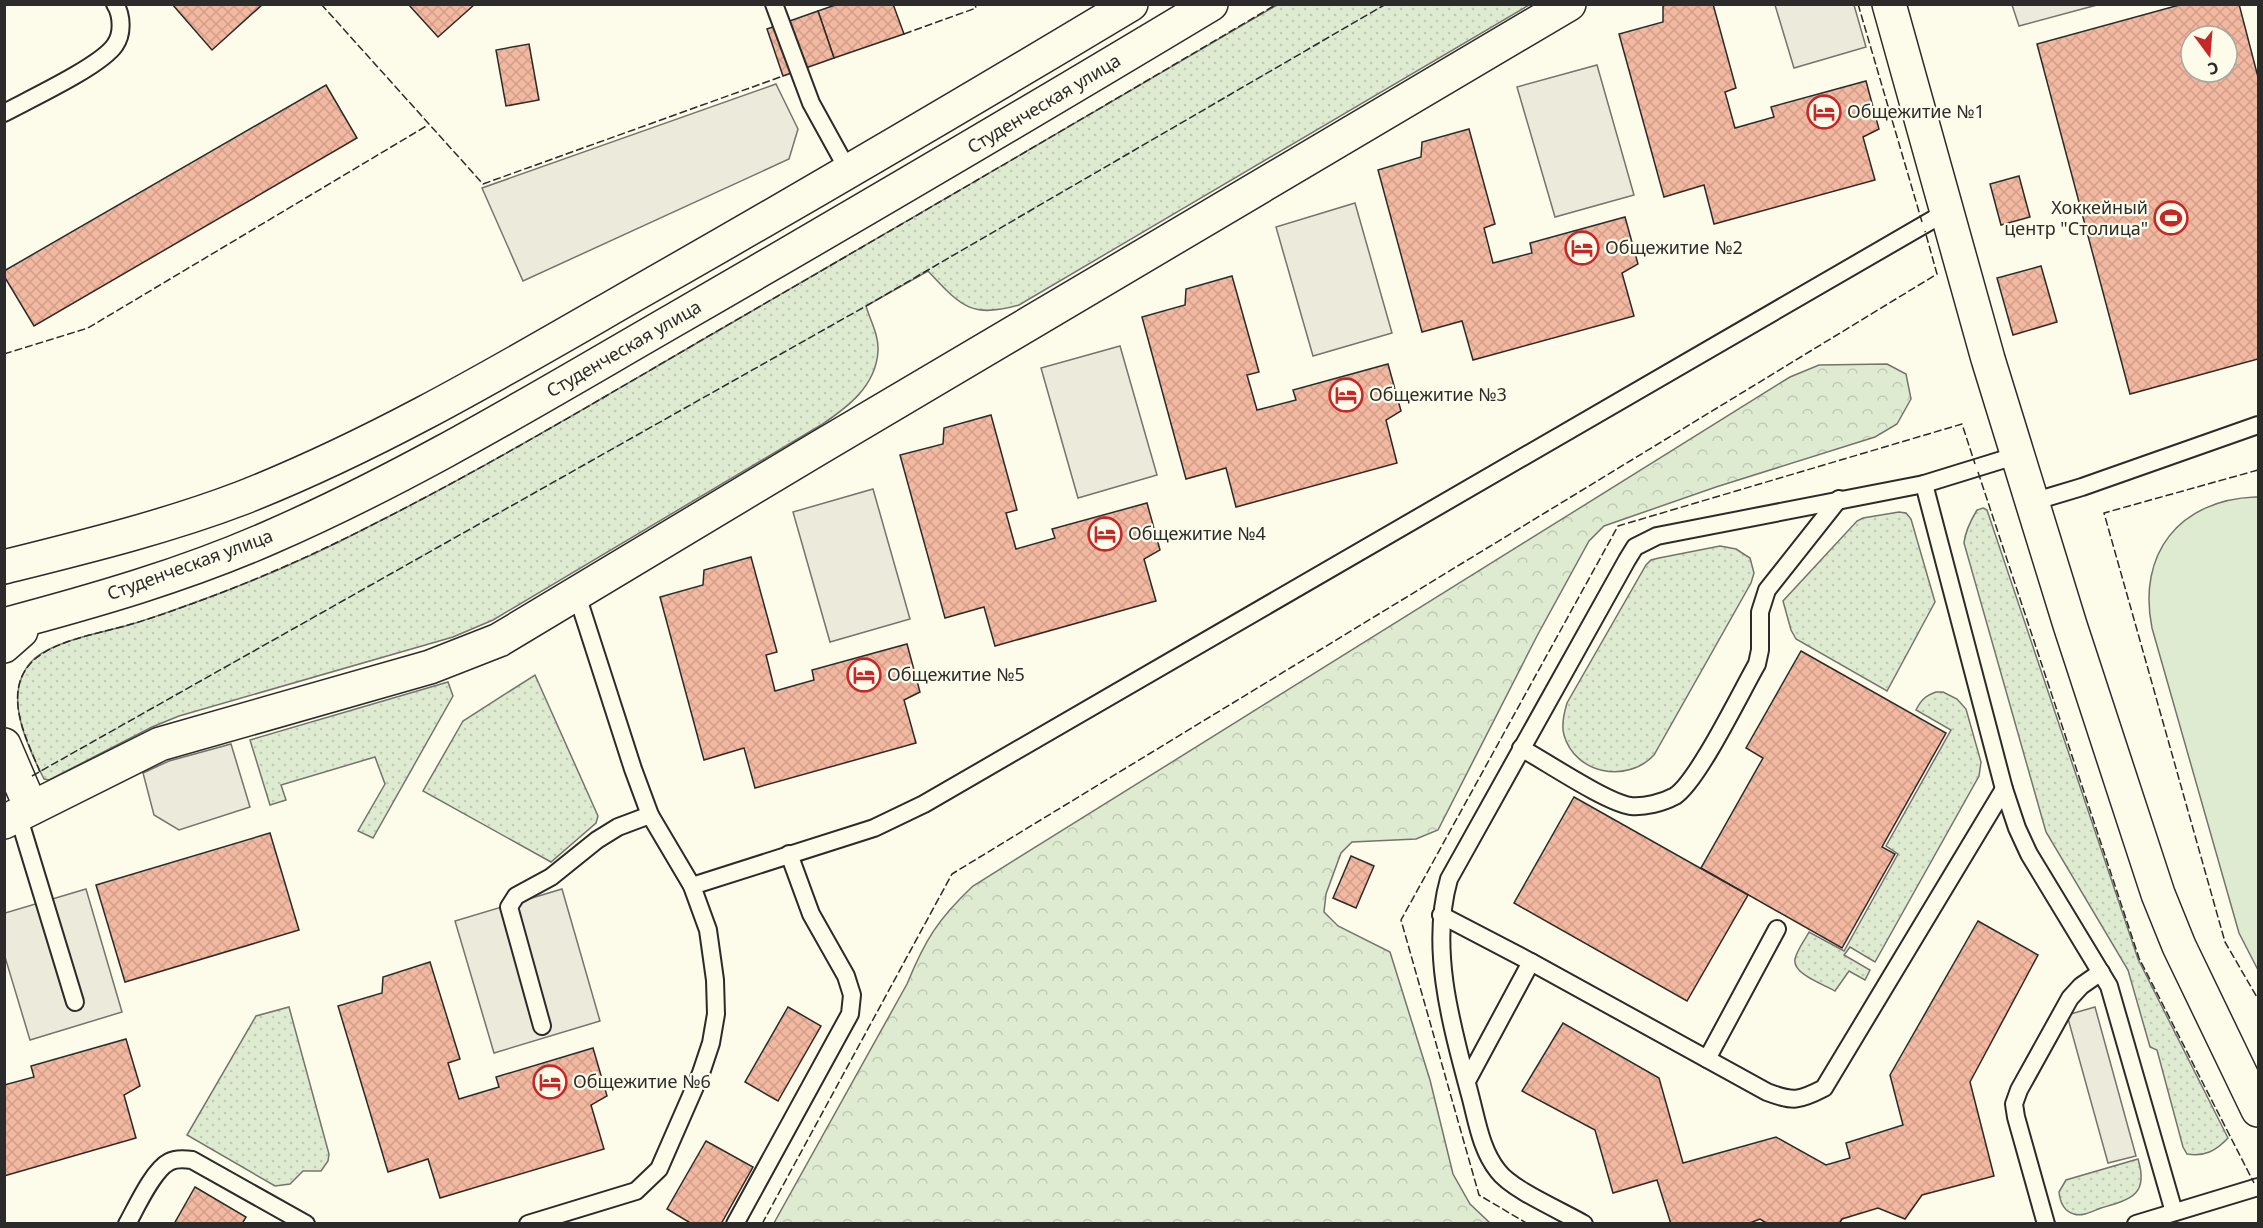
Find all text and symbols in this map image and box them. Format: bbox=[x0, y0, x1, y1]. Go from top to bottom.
north arrow bbox=[2179, 24, 2239, 84]
street label: Студенческая улица bbox=[962, 48, 1125, 158]
text: С bbox=[2205, 56, 2221, 80]
hotel icon: Общежитие №1 bbox=[1806, 94, 1842, 130]
place label: Общежитие №1 bbox=[1847, 99, 1985, 123]
place label: Хоккейный центр "Столица" bbox=[2004, 195, 2148, 240]
sports icon: Хоккейный центр "Столица" bbox=[2153, 200, 2189, 236]
hotel icon: Общежитие №2 bbox=[1564, 230, 1600, 266]
place label: Общежитие №2 bbox=[1605, 235, 1743, 259]
street label: Студенческая улица bbox=[542, 294, 705, 402]
hotel icon: Общежитие №3 bbox=[1328, 377, 1364, 413]
place label: Общежитие №3 bbox=[1369, 382, 1507, 406]
hotel icon: Общежитие №4 bbox=[1087, 516, 1123, 552]
place label: Общежитие №4 bbox=[1128, 521, 1266, 545]
street label: Студенческая улица bbox=[103, 523, 276, 605]
hotel icon: Общежитие №5 bbox=[846, 657, 882, 693]
place label: Общежитие №5 bbox=[887, 662, 1025, 686]
hotel icon: Общежитие №6 bbox=[532, 1064, 568, 1100]
place label: Общежитие №6 bbox=[573, 1069, 711, 1093]

